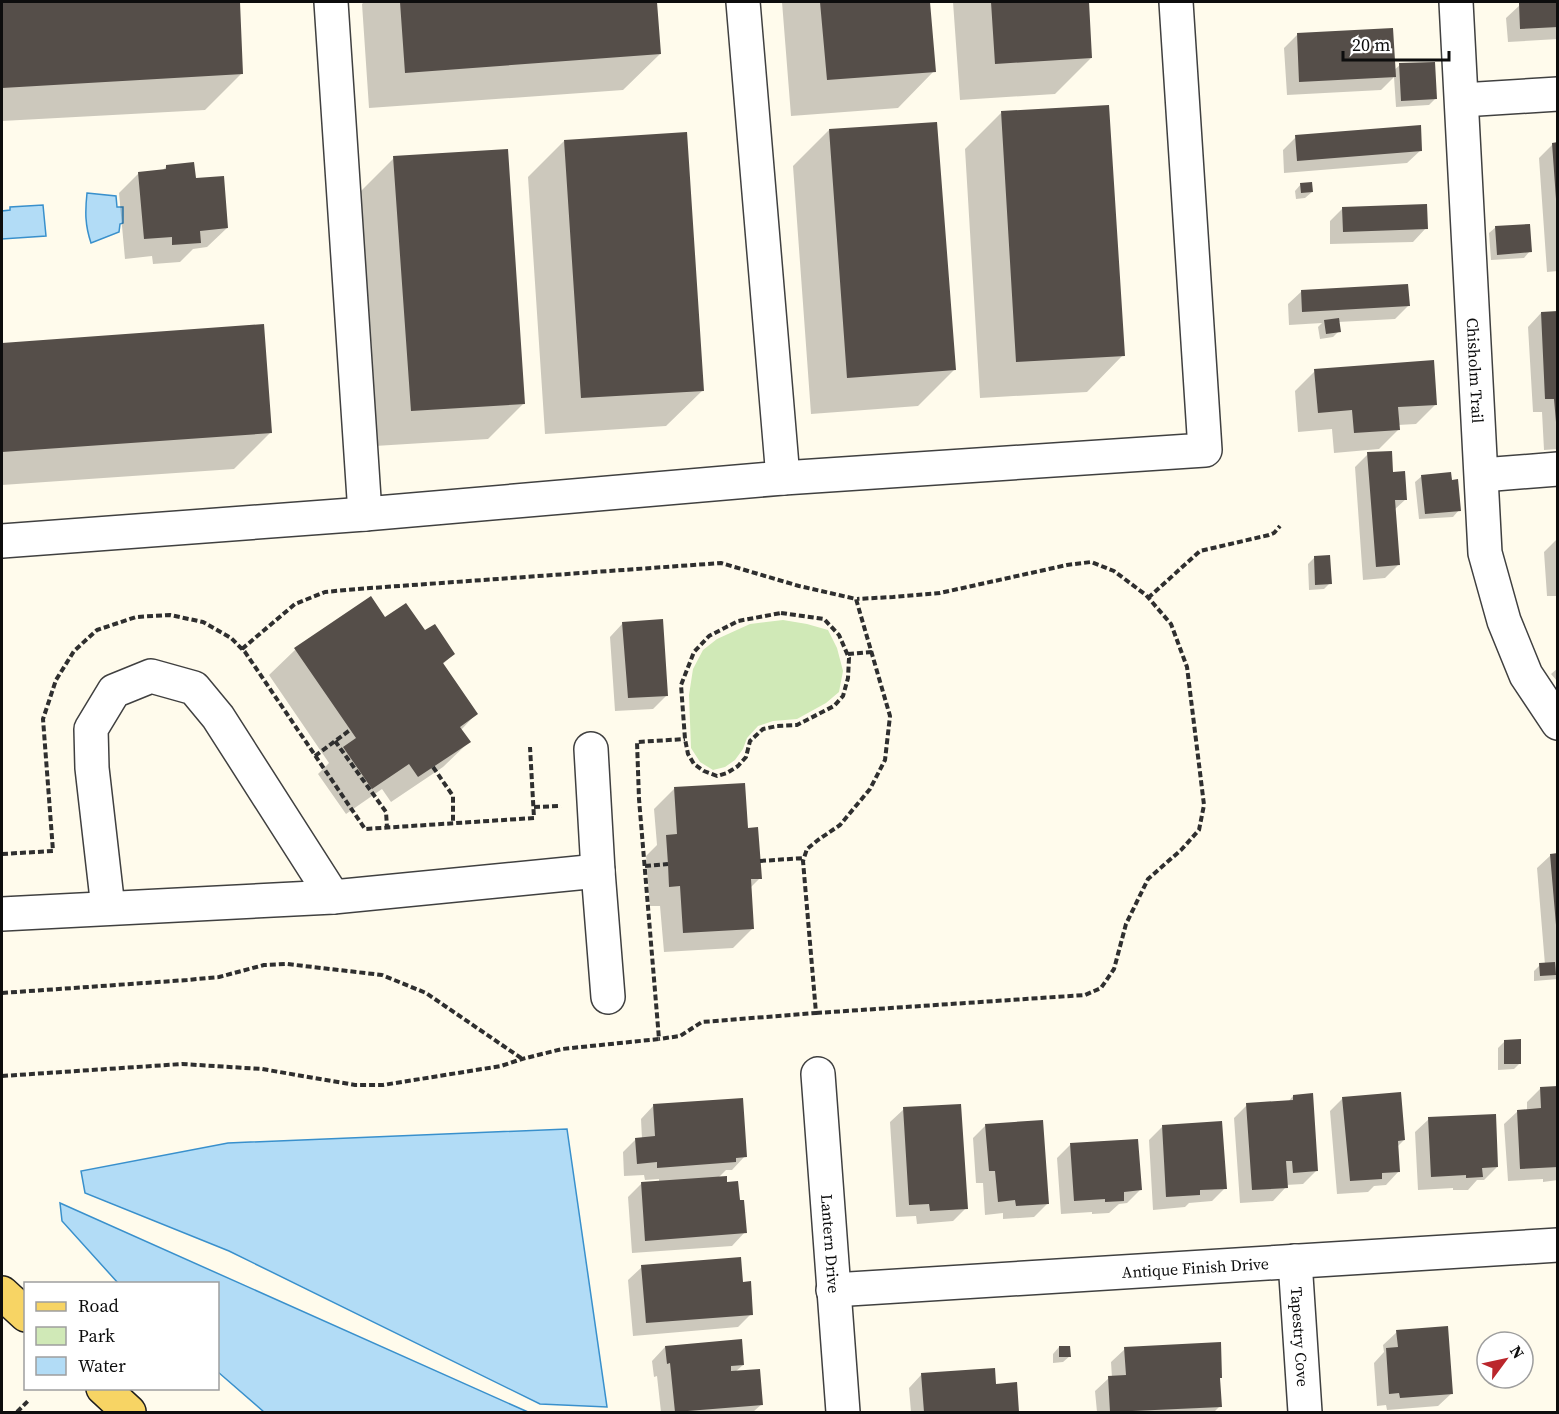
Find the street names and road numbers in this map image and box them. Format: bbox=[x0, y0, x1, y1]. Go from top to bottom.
street label: Chisholm Trail bbox=[1462, 317, 1489, 424]
street label: Lantern Drive bbox=[816, 1193, 845, 1294]
street label: Antique Finish Drive bbox=[1121, 1252, 1270, 1283]
street label: Tapestry Cove bbox=[1286, 1286, 1314, 1388]

